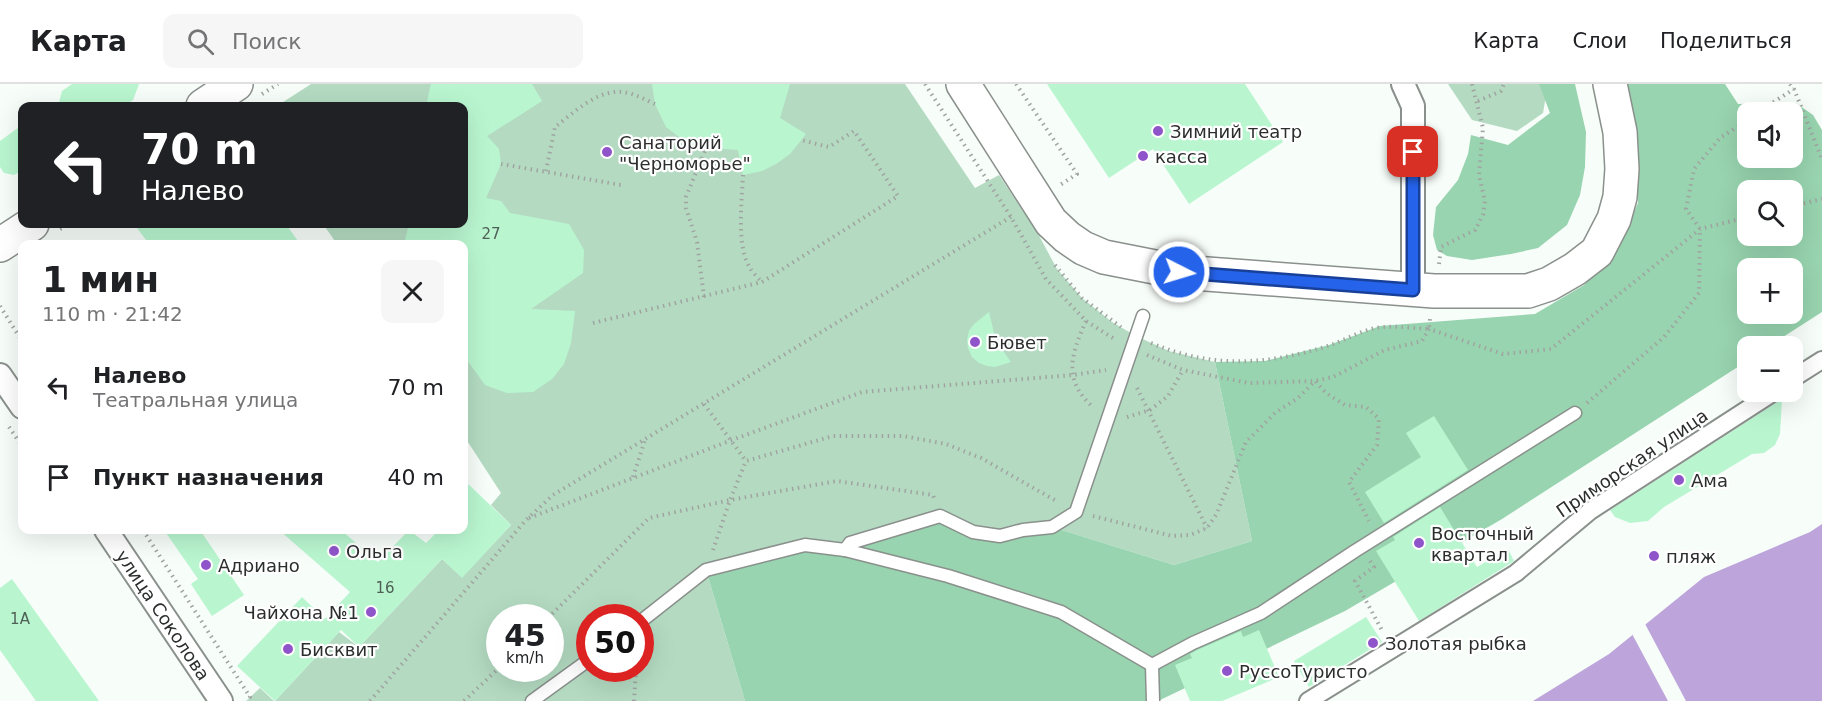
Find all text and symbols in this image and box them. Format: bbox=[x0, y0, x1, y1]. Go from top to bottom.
search box bbox=[163, 14, 583, 68]
text: Карта bbox=[30, 25, 127, 58]
icon: search bbox=[184, 25, 217, 58]
text: Поиск bbox=[232, 29, 302, 54]
text: Карта bbox=[1473, 29, 1539, 53]
text: Слои bbox=[1572, 29, 1627, 53]
text: Поделиться bbox=[1660, 29, 1792, 53]
map controls bbox=[1737, 102, 1803, 402]
button: sound bbox=[1737, 102, 1803, 168]
place label: Зимний театр bbox=[1170, 121, 1302, 142]
marker: Зимний театр bbox=[1151, 124, 1165, 138]
text: 70 m bbox=[141, 125, 258, 174]
icon: left bbox=[42, 126, 120, 204]
pin bbox=[1387, 126, 1438, 177]
place label: Санаторий "Черноморье" bbox=[619, 132, 751, 174]
icon: arrive bbox=[1396, 135, 1429, 168]
marker: Санаторий "Черноморье" bbox=[600, 145, 614, 159]
place label: касса bbox=[1155, 146, 1208, 167]
marker: касса bbox=[1136, 149, 1150, 163]
text: Налево bbox=[141, 175, 244, 206]
button: search bbox=[1737, 180, 1803, 246]
house number: 27 bbox=[481, 225, 501, 243]
position arrow bbox=[1147, 240, 1211, 304]
button: + bbox=[1737, 258, 1803, 324]
text: 1 мин bbox=[42, 259, 159, 300]
button: close bbox=[381, 260, 444, 323]
text: 110 m · 21:42 bbox=[42, 302, 183, 326]
place label: Бювет bbox=[987, 332, 1047, 353]
marker: Бювет bbox=[968, 335, 982, 349]
button: − bbox=[1737, 336, 1803, 402]
text: Налево bbox=[93, 363, 186, 388]
icon: left bbox=[42, 371, 75, 404]
text: 70 m bbox=[388, 375, 444, 400]
text: Театральная улица bbox=[93, 388, 298, 412]
street label: Приморская улица bbox=[1552, 404, 1712, 522]
icon: arrive bbox=[42, 461, 75, 494]
text: Пункт назначения bbox=[93, 465, 324, 490]
text: 40 m bbox=[388, 465, 444, 490]
place label: Ама bbox=[1691, 470, 1728, 491]
marker: Ама bbox=[1672, 473, 1686, 487]
place label: Восточный квартал bbox=[1431, 523, 1534, 565]
marker: Восточный квартал bbox=[1412, 536, 1426, 550]
place label: Ольга bbox=[346, 541, 403, 562]
marker: Ольга bbox=[327, 544, 341, 558]
street label: улица Соколова bbox=[112, 546, 214, 684]
place label: пляж bbox=[1666, 546, 1716, 567]
marker: пляж bbox=[1647, 549, 1661, 563]
place label: Адриано bbox=[218, 555, 300, 576]
marker: Адриано bbox=[199, 558, 213, 572]
house number: 16 bbox=[375, 579, 395, 597]
place label: Чайхона №1 bbox=[244, 602, 359, 623]
speed limit sign: 50 bbox=[576, 604, 654, 682]
marker: Чайхона №1 bbox=[364, 605, 378, 619]
house number: 1А bbox=[10, 610, 31, 628]
text: 45 bbox=[504, 618, 546, 653]
place label: Золотая рыбка bbox=[1385, 633, 1527, 654]
marker: Золотая рыбка bbox=[1366, 636, 1380, 650]
place label: Бисквит bbox=[300, 639, 378, 660]
marker: Бисквит bbox=[281, 642, 295, 656]
text: km/h bbox=[506, 649, 544, 667]
place label: РуссоТуристо bbox=[1239, 661, 1367, 682]
marker: РуссоТуристо bbox=[1220, 664, 1234, 678]

